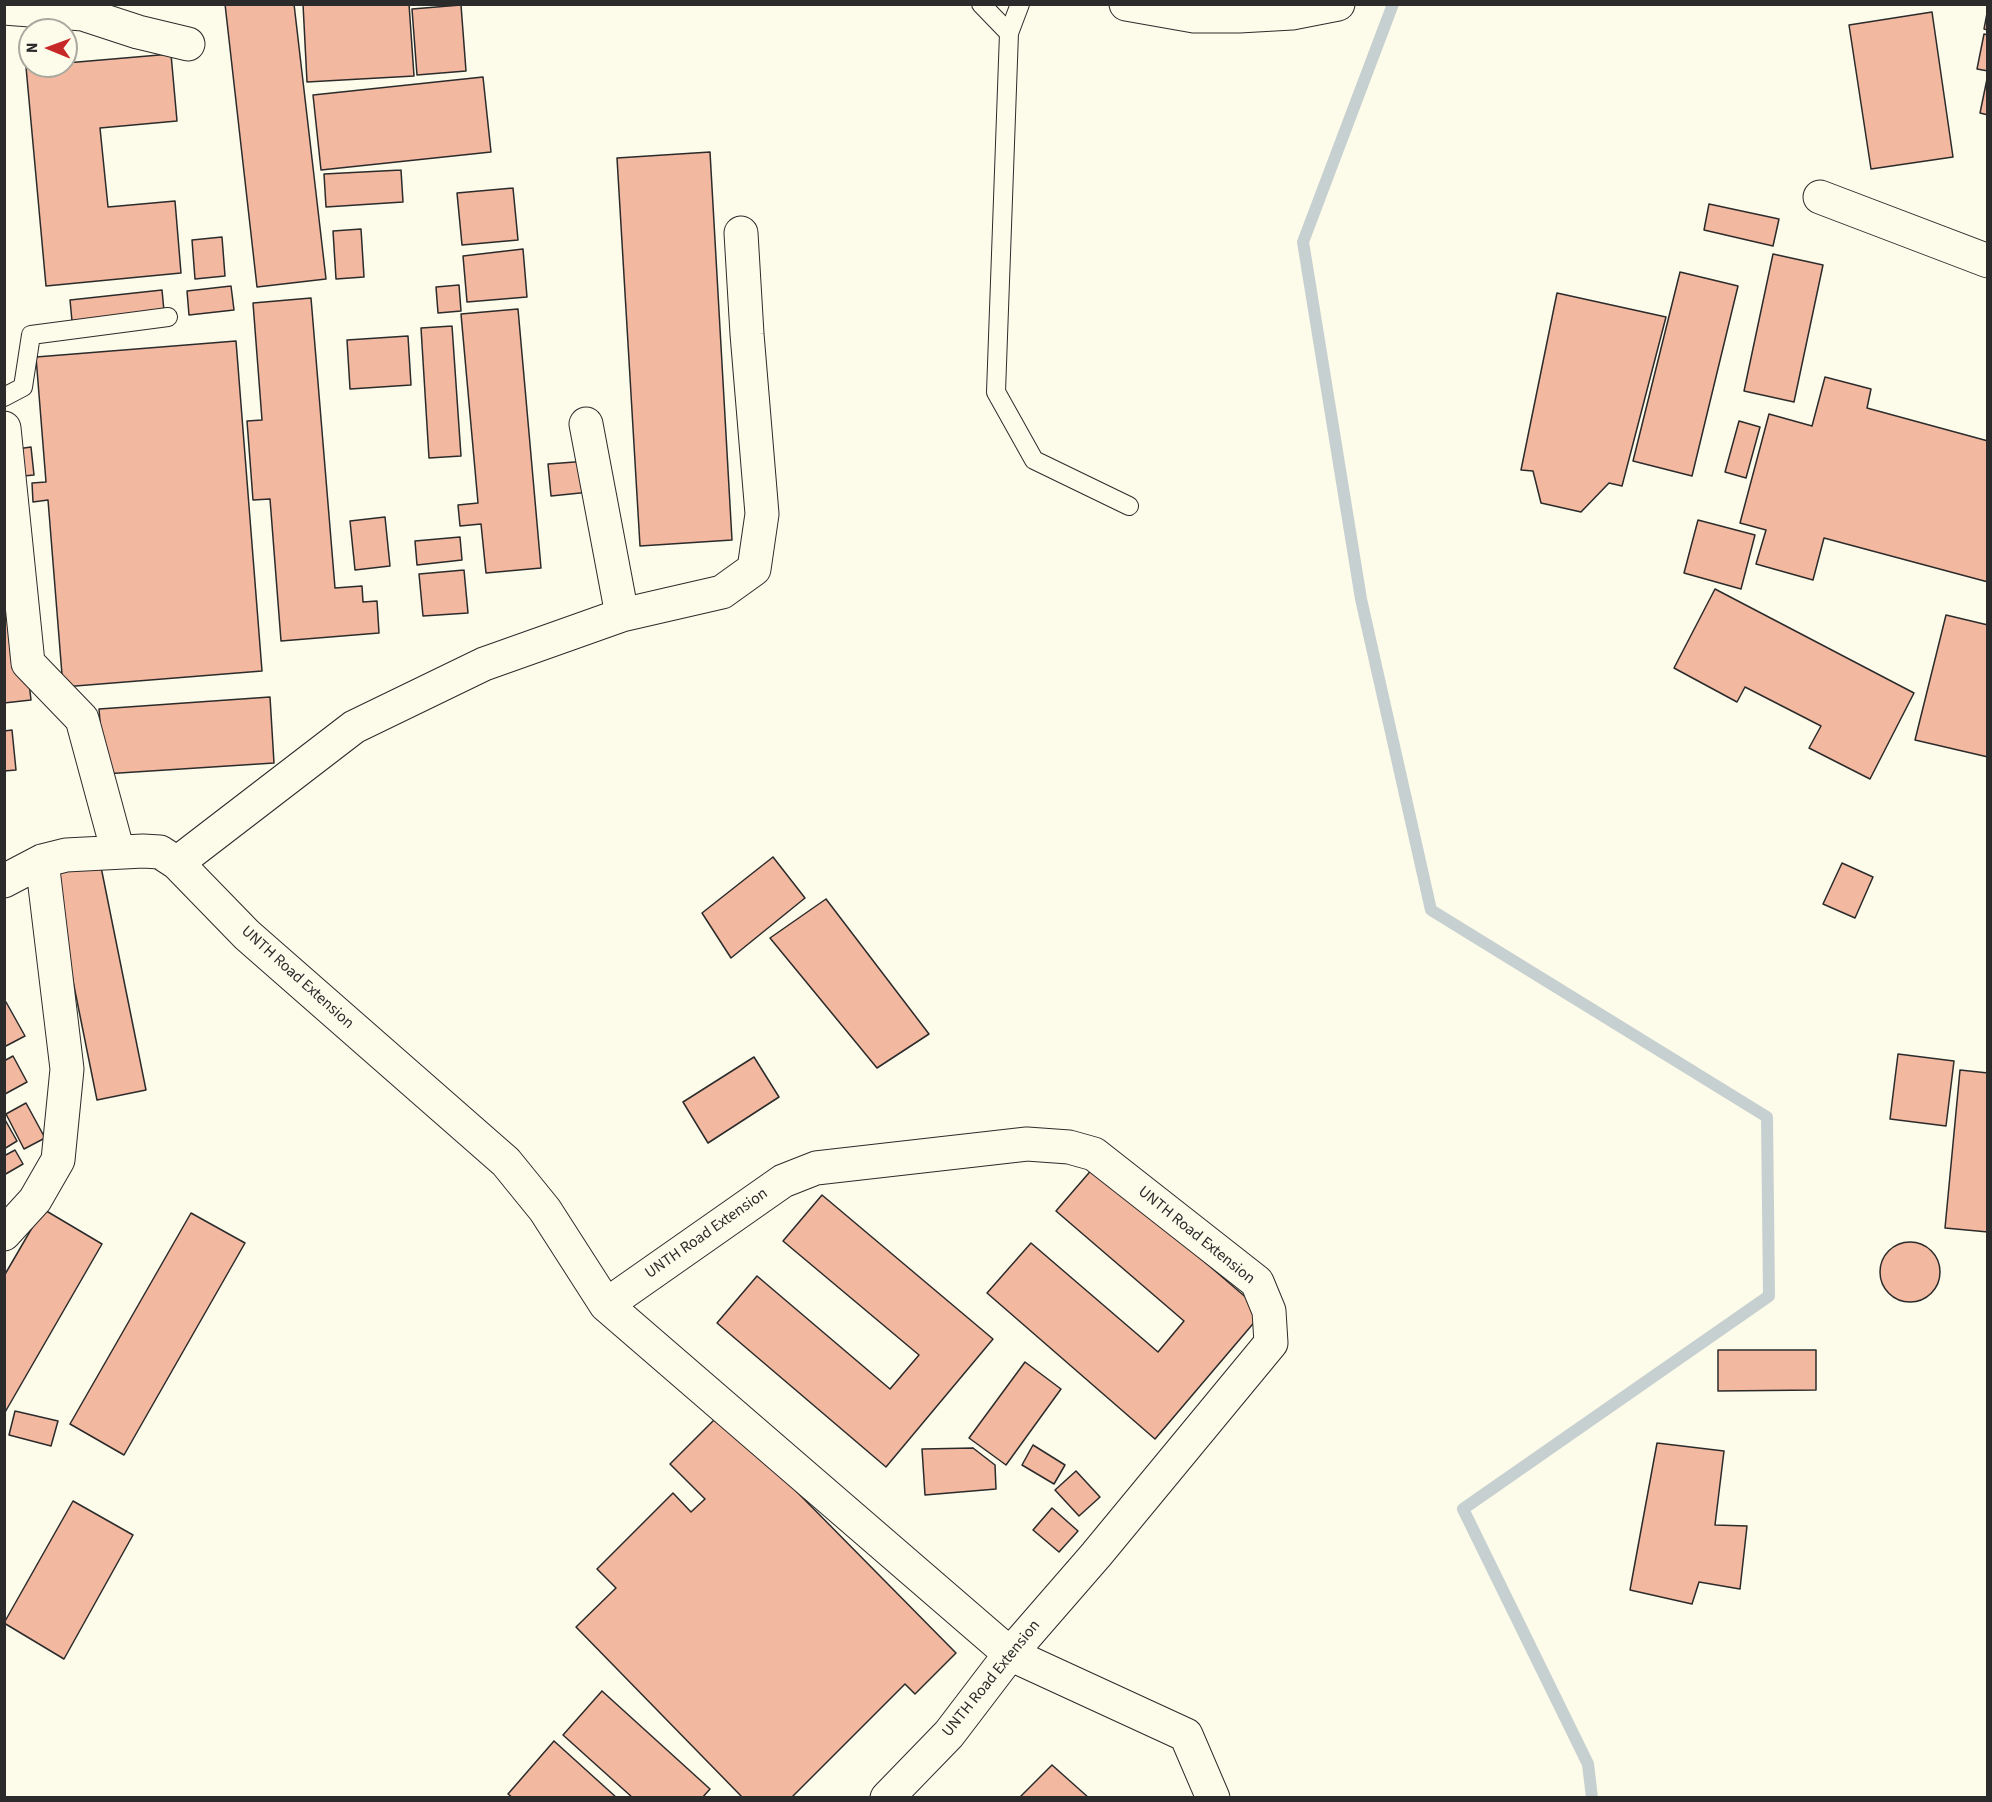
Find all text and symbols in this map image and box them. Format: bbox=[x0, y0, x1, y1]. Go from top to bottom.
north arrow bbox=[18, 18, 78, 78]
text: N bbox=[21, 42, 43, 53]
street label: UNTH Road Extension bbox=[237, 922, 357, 1034]
street label: UNTH Road Extension bbox=[1134, 1183, 1258, 1289]
street label: UNTH Road Extension bbox=[642, 1185, 772, 1283]
street label: UNTH Road Extension bbox=[939, 1617, 1045, 1741]

